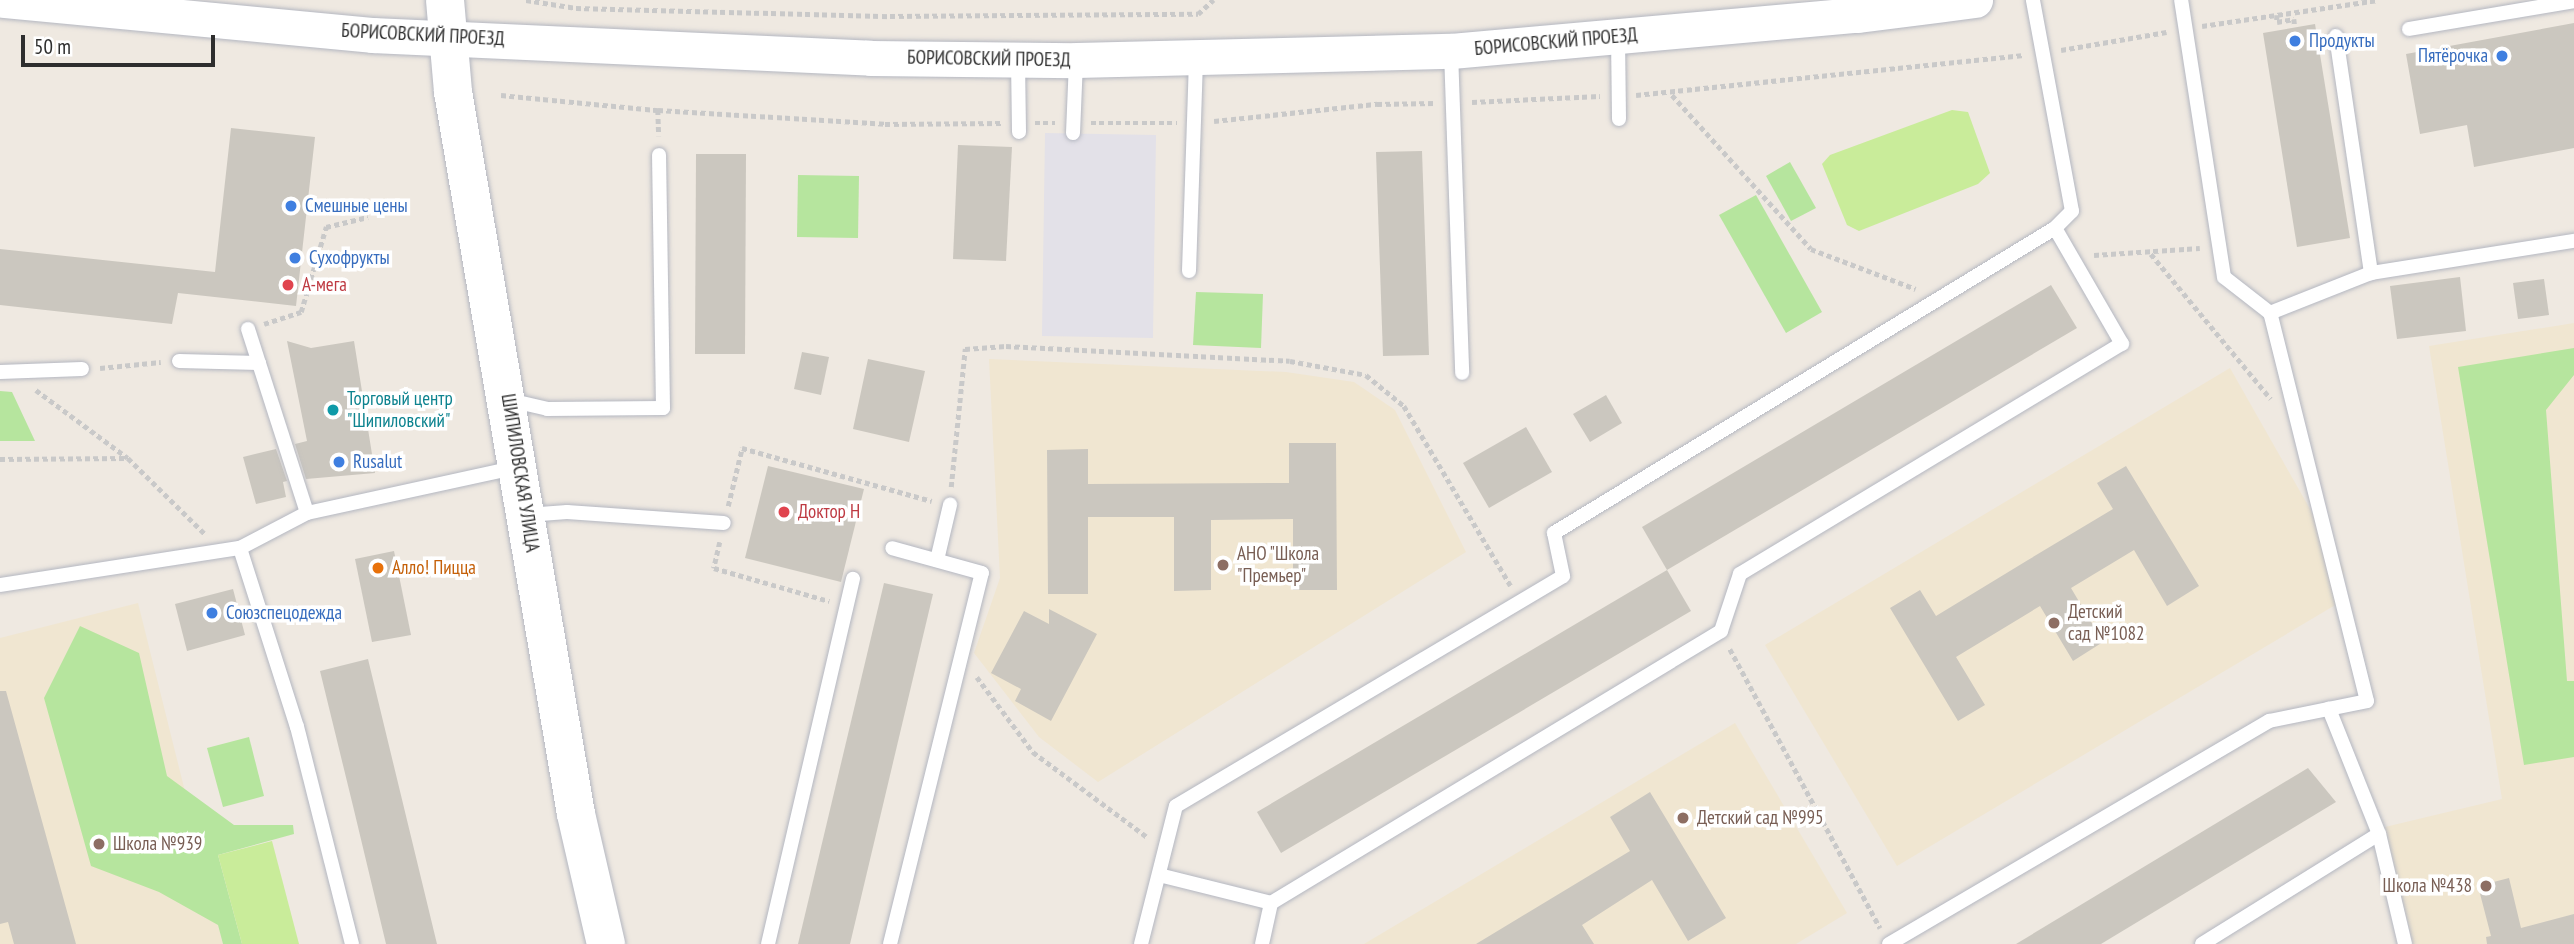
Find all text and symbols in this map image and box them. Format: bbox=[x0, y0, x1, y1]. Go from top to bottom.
street label: БОРИСОВСКИЙ ПРОЕЗД bbox=[341, 19, 505, 51]
scale bar bbox=[24, 21, 219, 65]
street label: БОРИСОВСКИЙ ПРОЕЗД bbox=[1473, 24, 1639, 60]
place label: Продукты bbox=[2309, 30, 2375, 52]
text: 50 m bbox=[34, 33, 71, 60]
marker: Продукты bbox=[2287, 33, 2303, 49]
place label: Пятёрочка bbox=[2418, 45, 2488, 67]
street label: БОРИСОВСКИЙ ПРОЕЗД bbox=[907, 46, 1071, 72]
marker: Пятёрочка bbox=[2494, 48, 2510, 64]
place label: Смешные цены bbox=[305, 195, 408, 217]
marker: Смешные цены bbox=[283, 198, 299, 214]
place label: Сухофрукты bbox=[309, 247, 390, 269]
marker: Сухофрукты bbox=[287, 250, 303, 266]
place label: А-мега bbox=[302, 274, 347, 296]
marker: А-мега bbox=[280, 277, 296, 293]
place label: Торговый центр "Шипиловский" bbox=[347, 388, 453, 432]
street label: ШИПИЛОВСКАЯ УЛИЦА bbox=[496, 392, 544, 554]
marker: Торговый центр "Шипиловский" bbox=[325, 402, 341, 418]
place label: Rusalut bbox=[353, 451, 402, 473]
marker: Rusalut bbox=[331, 454, 347, 470]
place label: Доктор Н bbox=[798, 501, 860, 523]
marker: Доктор Н bbox=[776, 504, 792, 520]
place label: АНО "Школа "Премьер" bbox=[1237, 543, 1320, 587]
place label: Алло! Пицца bbox=[392, 557, 476, 579]
marker: АНО "Школа "Премьер" bbox=[1215, 557, 1231, 573]
marker: Алло! Пицца bbox=[370, 560, 386, 576]
place label: Детский сад №1082 bbox=[2068, 601, 2145, 645]
place label: Союзспецодежда bbox=[226, 602, 342, 624]
marker: Союзспецодежда bbox=[204, 605, 220, 621]
marker: Детский сад №1082 bbox=[2046, 615, 2062, 631]
place label: Детский сад №995 bbox=[1697, 807, 1824, 829]
marker: Детский сад №995 bbox=[1675, 810, 1691, 826]
place label: Школа №939 bbox=[113, 833, 202, 855]
marker: Школа №939 bbox=[91, 836, 107, 852]
place label: Школа №438 bbox=[2383, 875, 2472, 897]
marker: Школа №438 bbox=[2478, 878, 2494, 894]

